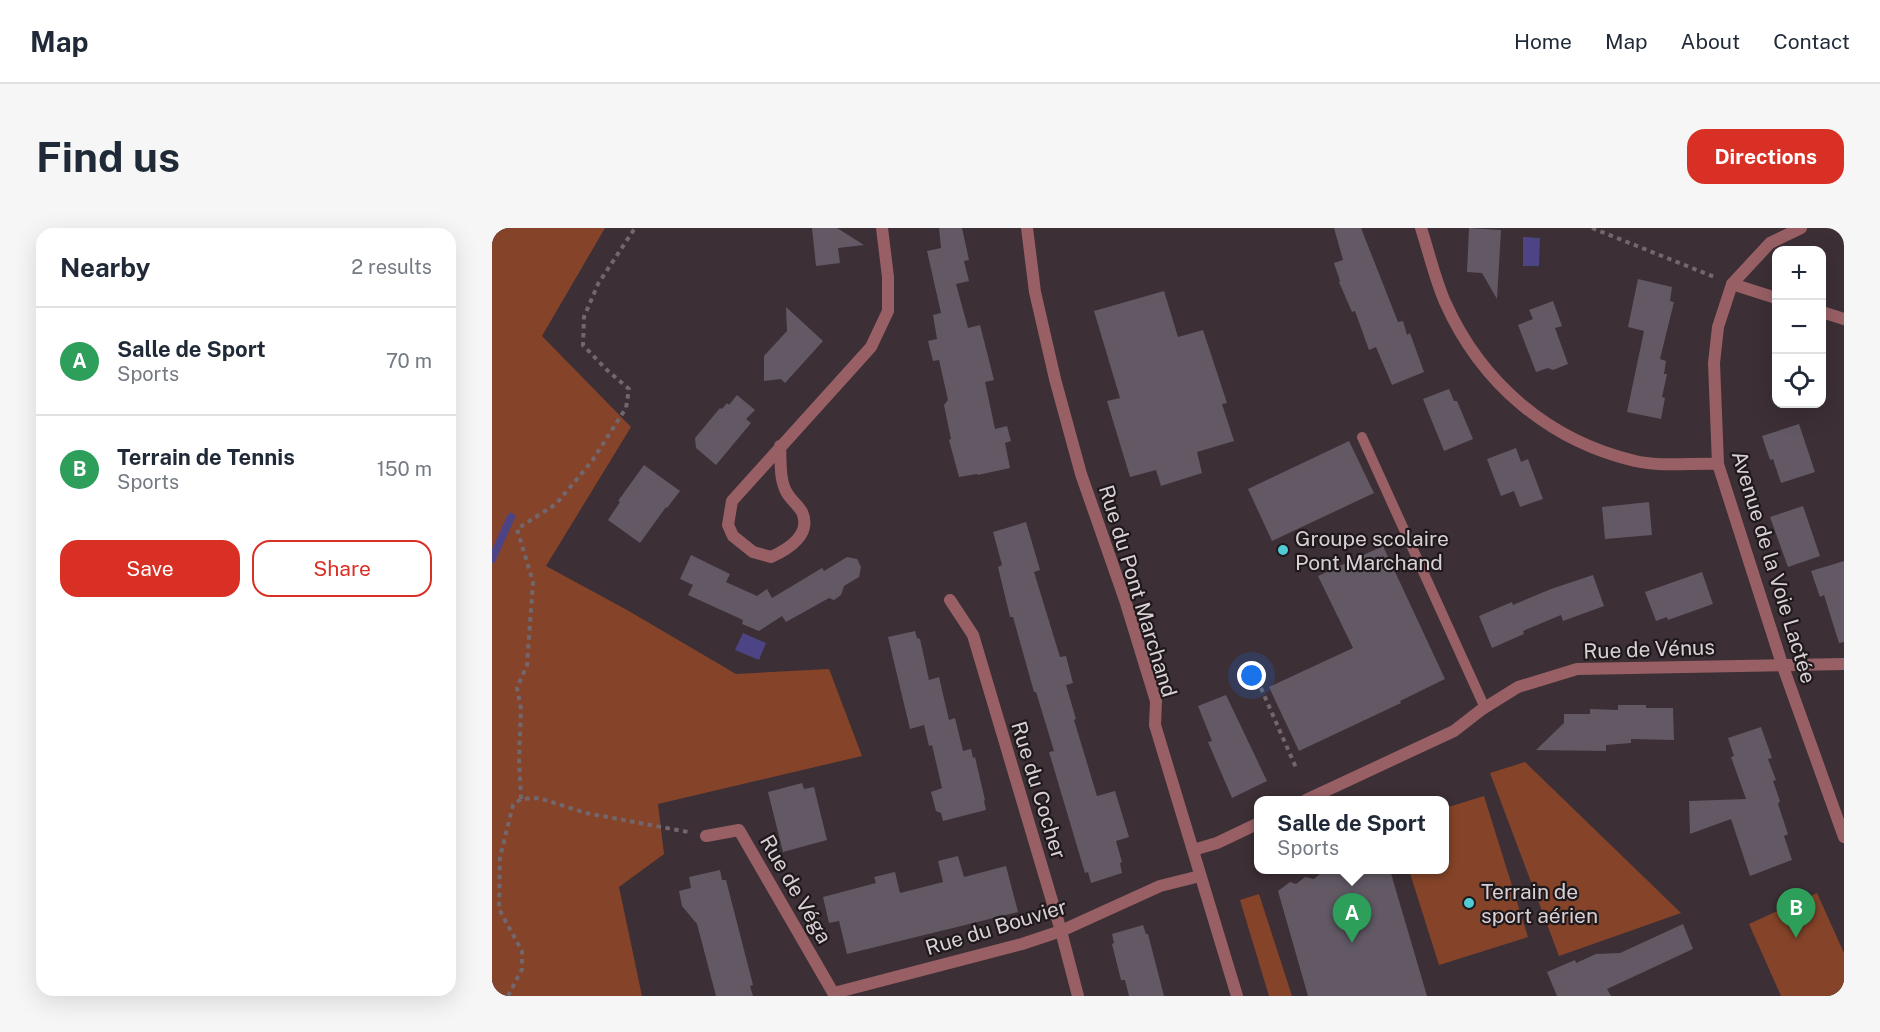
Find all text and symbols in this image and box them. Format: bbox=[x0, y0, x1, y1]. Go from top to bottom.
text: Map bbox=[30, 25, 89, 58]
text: Home bbox=[1514, 29, 1572, 54]
text: Map bbox=[1605, 29, 1648, 54]
text: About bbox=[1681, 29, 1740, 54]
text: Contact bbox=[1773, 29, 1850, 54]
button: Directions bbox=[1687, 129, 1844, 184]
text: Find us bbox=[36, 132, 180, 181]
map controls bbox=[1772, 246, 1826, 408]
button: + bbox=[1772, 246, 1826, 300]
text: Nearby bbox=[60, 252, 150, 283]
text: 2 results bbox=[351, 255, 432, 279]
button: − bbox=[1772, 300, 1826, 354]
text: Salle de Sport bbox=[117, 336, 266, 362]
text: A bbox=[72, 349, 87, 373]
text: 70 m bbox=[386, 349, 432, 373]
button: locate bbox=[1772, 354, 1826, 408]
text: Sports bbox=[117, 362, 179, 386]
text: Terrain de Tennis bbox=[117, 444, 295, 470]
street label: Avenue de la Voie Lactée bbox=[1727, 448, 1821, 686]
text: B bbox=[73, 457, 86, 481]
text: 150 m bbox=[377, 457, 432, 481]
text: Sports bbox=[117, 470, 179, 494]
street label: Rue du Pont Marchand bbox=[1094, 482, 1182, 700]
place label: Groupe scolaire Pont Marchand bbox=[1295, 526, 1449, 575]
button: Save bbox=[60, 540, 240, 597]
button: Share bbox=[252, 540, 432, 597]
marker: Groupe scolaire Pont Marchand bbox=[1276, 543, 1290, 557]
street label: Rue de Vénus bbox=[1583, 634, 1715, 664]
your location bbox=[1237, 661, 1266, 690]
street label: Rue du Cocher bbox=[1006, 718, 1072, 862]
popup bbox=[1254, 796, 1449, 874]
text: Salle de Sport bbox=[1277, 810, 1426, 836]
street label: Rue de Véga bbox=[755, 830, 837, 948]
text: Sports bbox=[1277, 836, 1339, 860]
place label: Terrain de sport aérien bbox=[1481, 879, 1598, 928]
pin: B bbox=[1776, 888, 1816, 938]
street label: Rue du Bouvier bbox=[922, 894, 1070, 960]
pin: A bbox=[1332, 894, 1372, 943]
marker: Terrain de sport aérien bbox=[1462, 896, 1476, 910]

